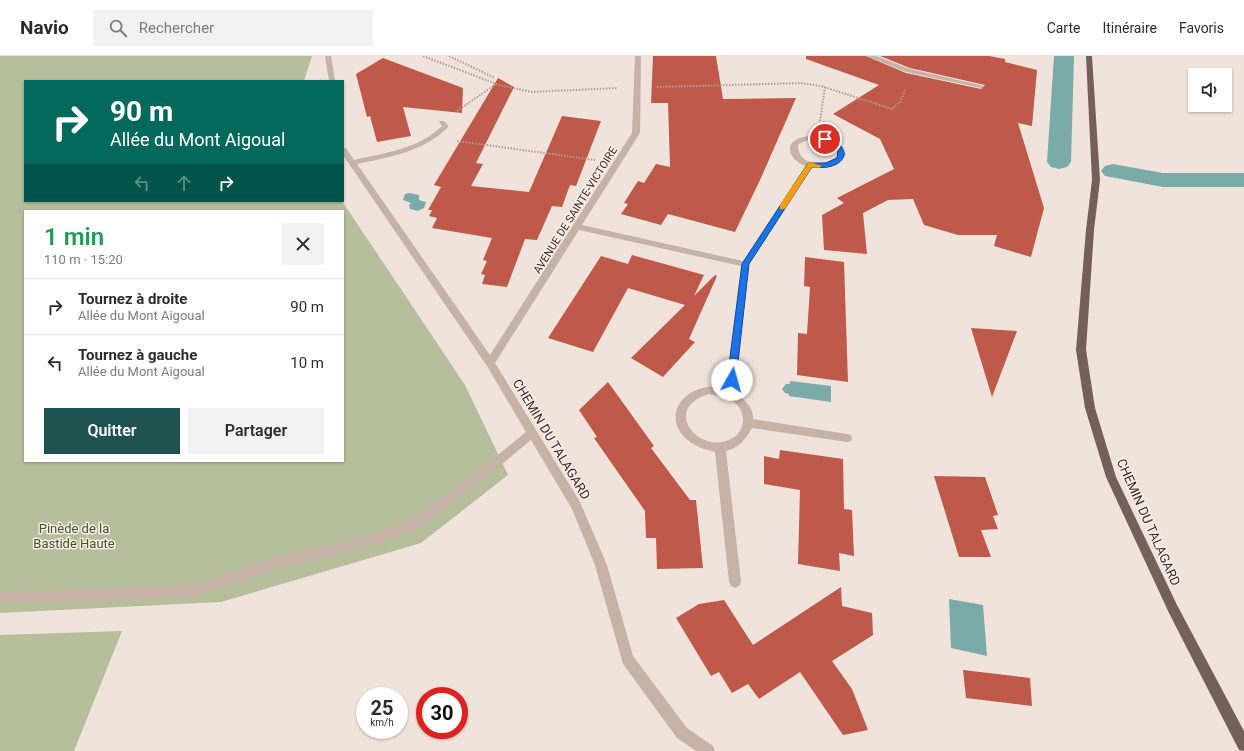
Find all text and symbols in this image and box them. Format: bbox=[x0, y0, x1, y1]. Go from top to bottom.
search box bbox=[93, 10, 373, 46]
text: Navio bbox=[20, 16, 69, 39]
icon: search bbox=[107, 17, 129, 39]
text: Rechercher bbox=[139, 19, 214, 37]
text: Carte bbox=[1047, 20, 1080, 36]
text: Itinéraire bbox=[1102, 20, 1157, 36]
text: Favoris bbox=[1179, 20, 1224, 36]
map controls bbox=[1188, 68, 1232, 112]
button: sound bbox=[1188, 68, 1232, 112]
text: 90 m bbox=[110, 95, 173, 128]
icon: right bbox=[44, 96, 96, 148]
pin bbox=[808, 122, 842, 156]
icon: arrive bbox=[814, 128, 836, 150]
text: Allée du Mont Aigoual bbox=[110, 129, 285, 150]
street label: AVENUE DE SAINTE-VICTOIRE bbox=[531, 144, 620, 276]
icon: left bbox=[131, 172, 153, 194]
icon: ahead bbox=[173, 172, 195, 194]
icon: right bbox=[215, 172, 237, 194]
text: 1 min bbox=[44, 223, 104, 251]
button: close bbox=[282, 223, 324, 265]
text: 110 m · 15:20 bbox=[44, 252, 123, 267]
text: Tournez à droite bbox=[78, 290, 187, 308]
icon: right bbox=[44, 296, 66, 318]
text: 90 m bbox=[290, 298, 324, 316]
text: Allée du Mont Aigoual bbox=[78, 308, 205, 323]
text: Tournez à gauche bbox=[78, 346, 197, 364]
icon: left bbox=[44, 352, 66, 374]
text: 10 m bbox=[290, 354, 324, 372]
position arrow bbox=[711, 359, 753, 401]
text: Allée du Mont Aigoual bbox=[78, 364, 205, 379]
street label: CHEMIN DU TALAGARD bbox=[510, 376, 593, 502]
button: Quitter bbox=[44, 408, 180, 454]
button: Partager bbox=[188, 408, 324, 454]
street label: CHEMIN DU TALAGARD bbox=[1114, 456, 1183, 588]
park label: Pinède de la Bastide Haute bbox=[33, 521, 115, 551]
speed limit sign: 30 bbox=[416, 687, 468, 739]
text: 25 bbox=[371, 696, 393, 720]
text: km/h bbox=[370, 717, 394, 728]

